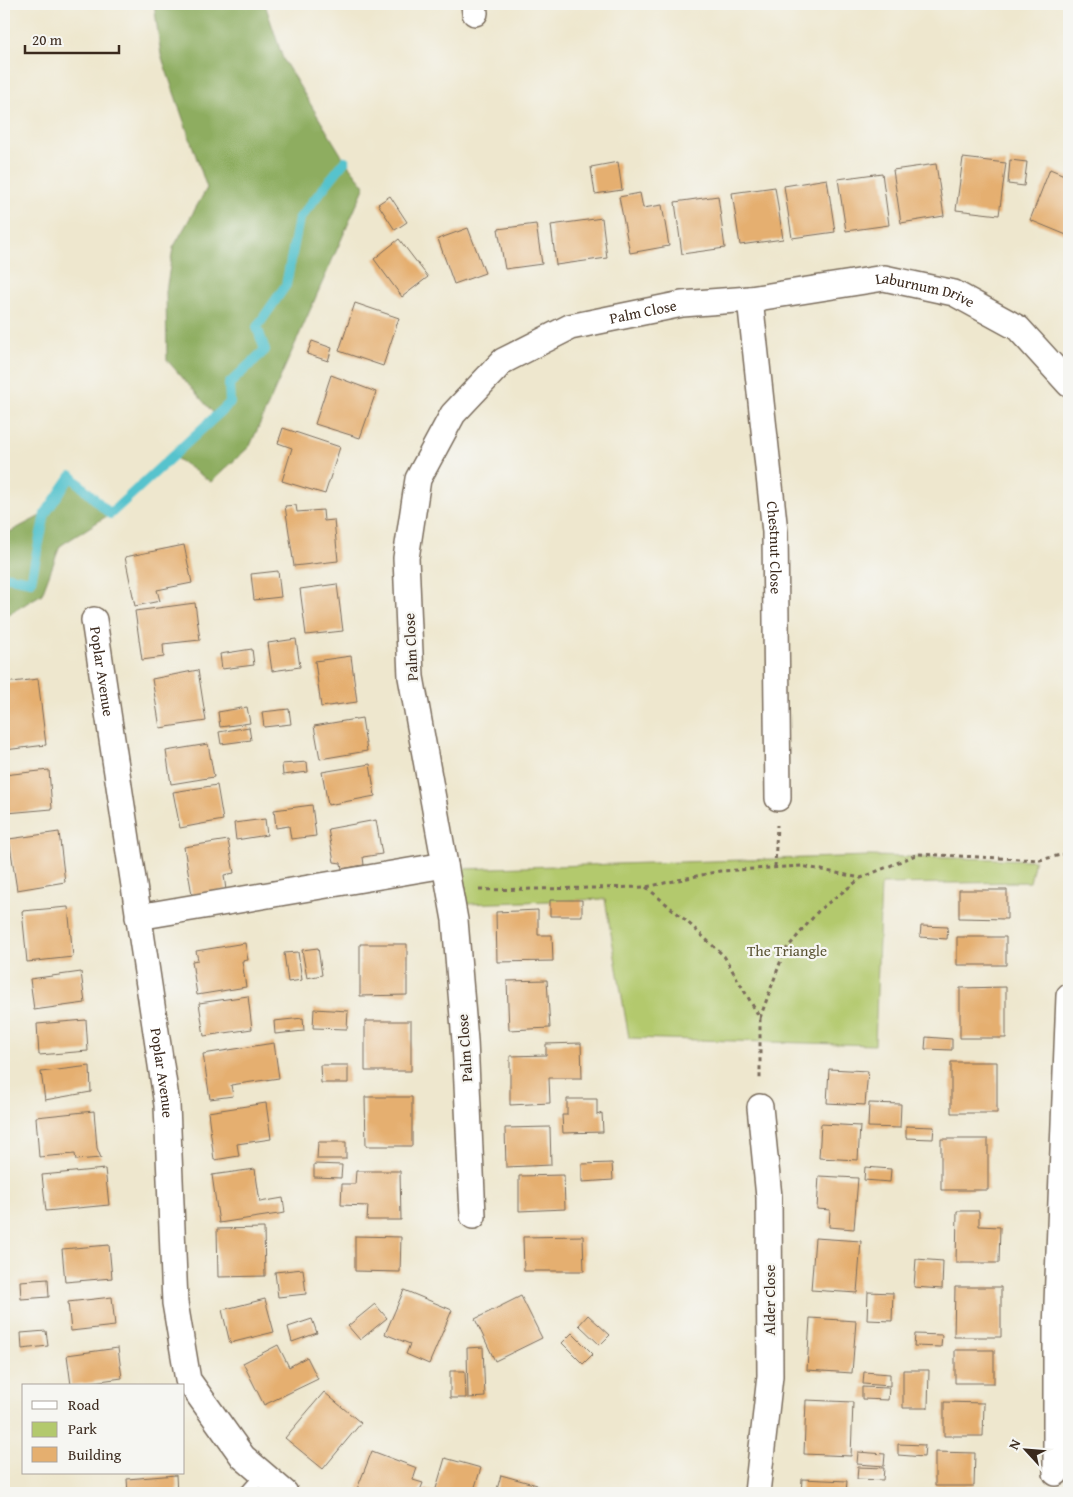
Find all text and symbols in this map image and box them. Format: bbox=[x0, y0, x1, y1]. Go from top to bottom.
scale bar bbox=[25, 22, 119, 54]
text: 20 m bbox=[32, 29, 63, 50]
street label: Laburnum Drive bbox=[874, 267, 979, 312]
street label: Palm Close bbox=[608, 294, 678, 329]
street label: Chestnut Close bbox=[762, 500, 787, 594]
street label: Palm Close bbox=[398, 613, 423, 681]
street label: Poplar Avenue bbox=[85, 625, 119, 718]
park label: The Triangle bbox=[747, 940, 827, 961]
street label: Palm Close bbox=[452, 1013, 477, 1083]
street label: Poplar Avenue bbox=[146, 1026, 179, 1118]
street label: Alder Close bbox=[759, 1265, 780, 1335]
legend bbox=[22, 1384, 185, 1474]
text: Road bbox=[68, 1394, 99, 1415]
text: Park bbox=[68, 1418, 97, 1439]
north arrow bbox=[1000, 1424, 1050, 1474]
text: N bbox=[1003, 1435, 1026, 1453]
text: Building bbox=[68, 1444, 122, 1465]

